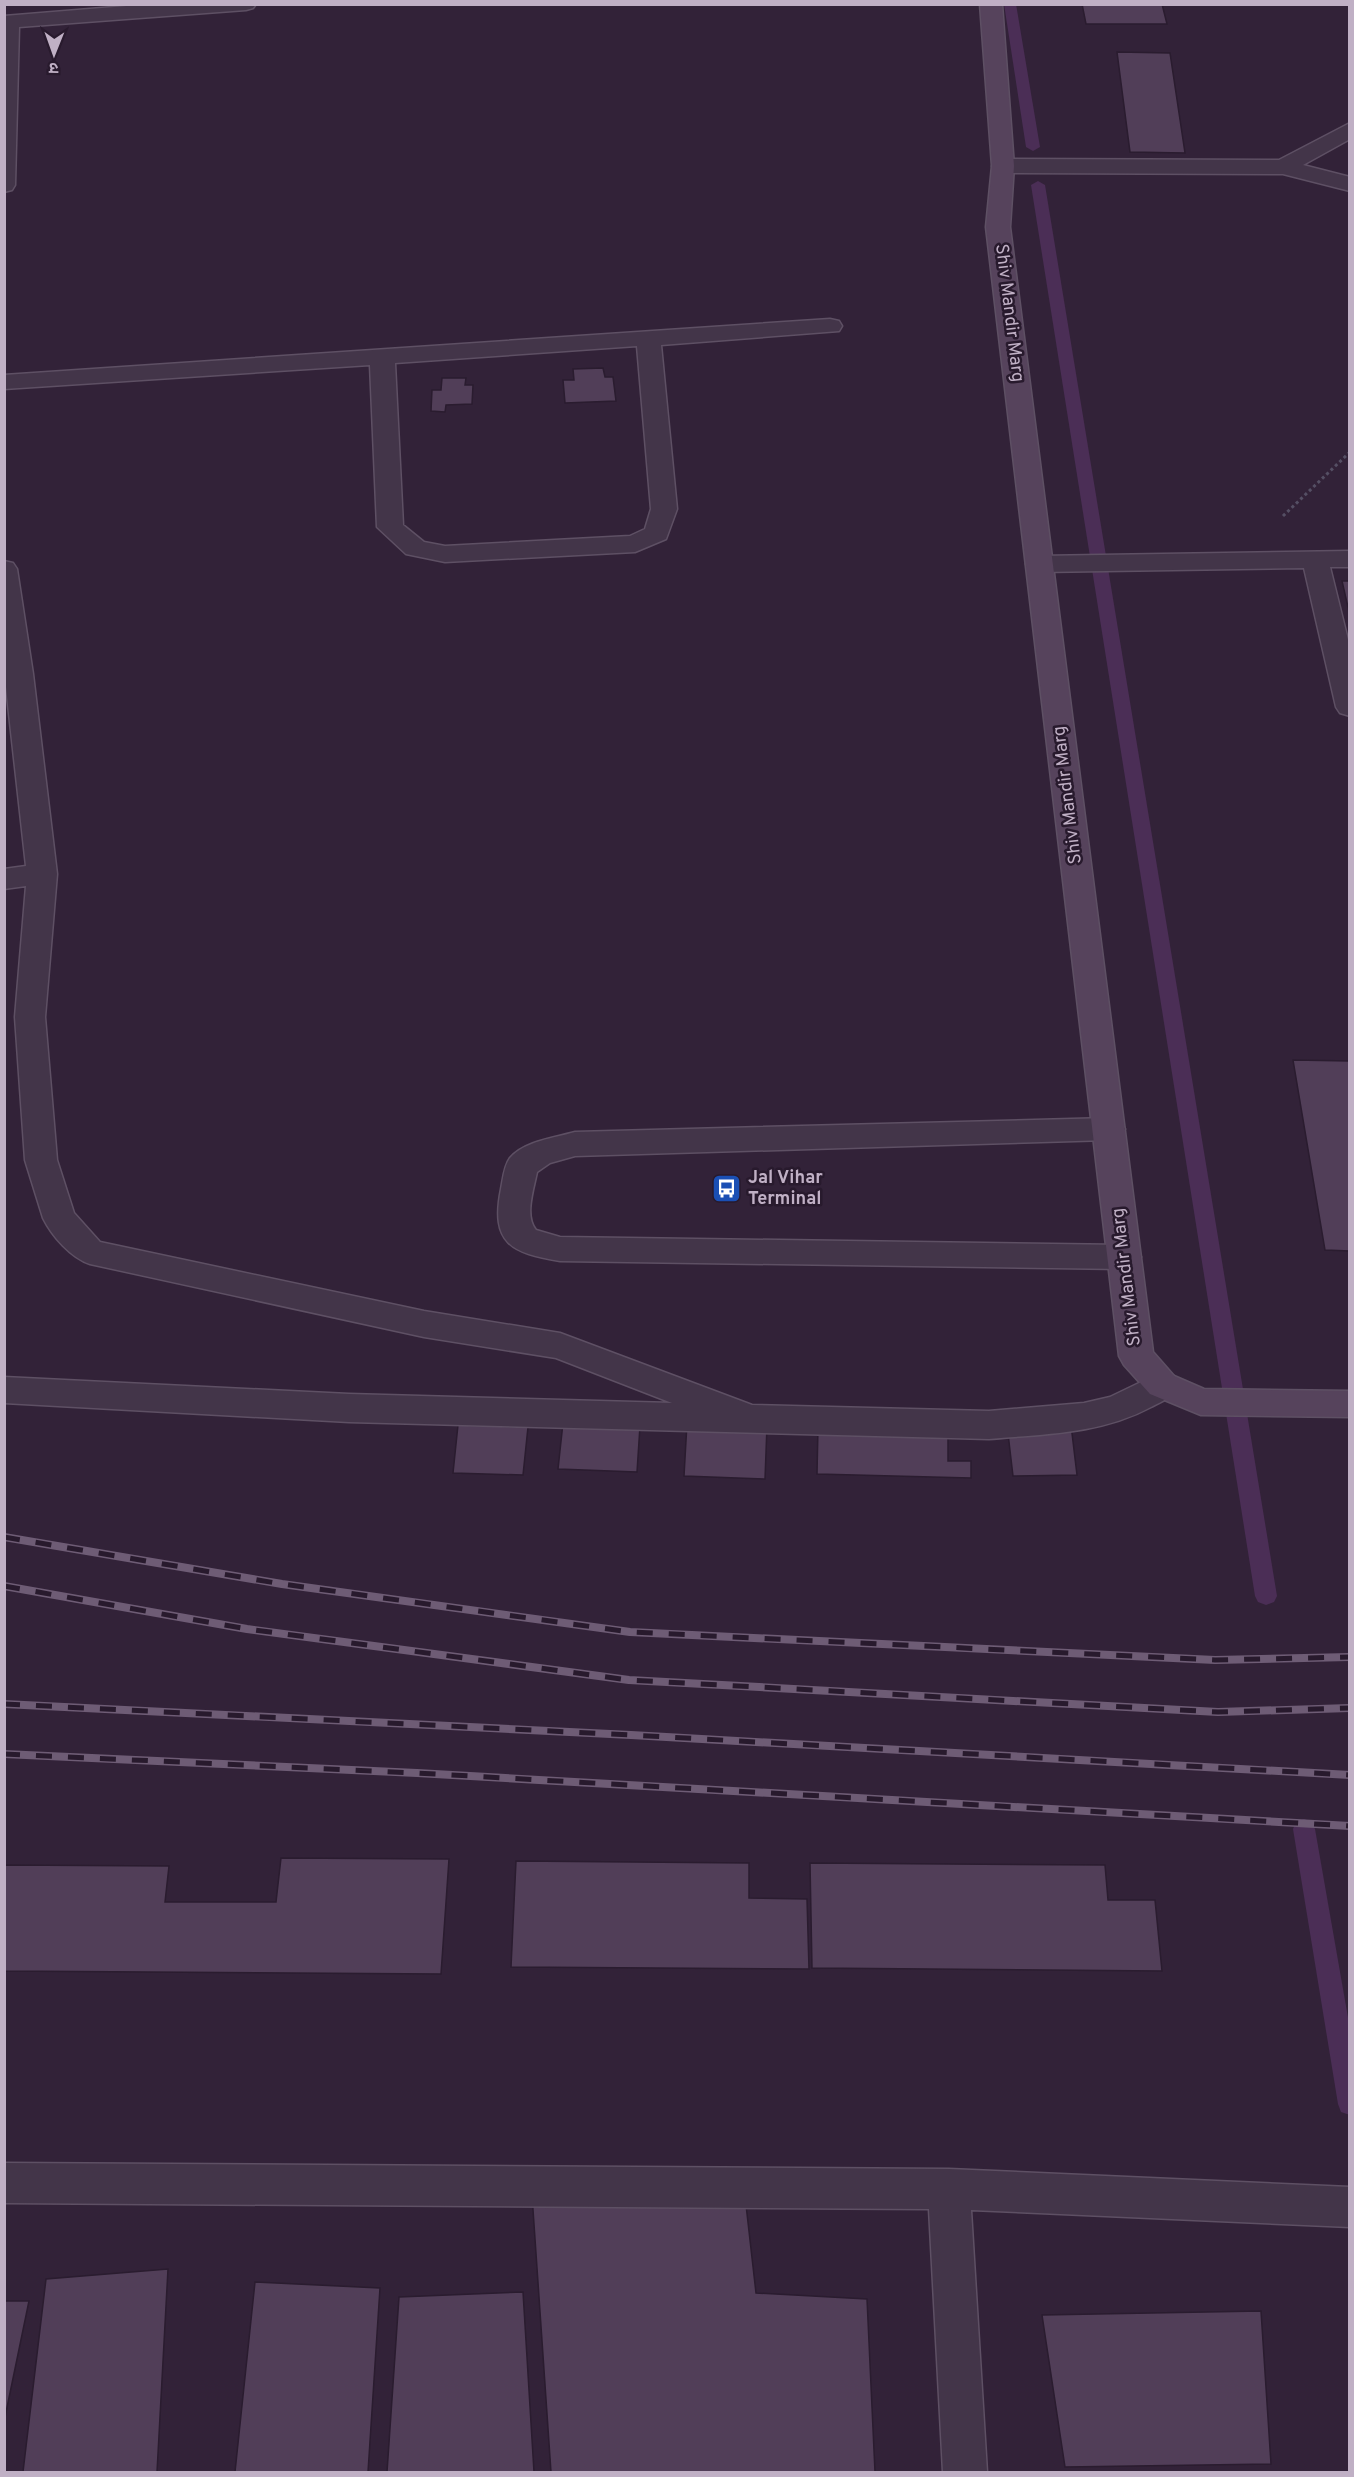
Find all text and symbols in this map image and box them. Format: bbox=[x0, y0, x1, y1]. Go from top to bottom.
north arrow bbox=[24, 24, 84, 84]
text: उ bbox=[48, 57, 59, 77]
street label: Shiv Mandir Marg bbox=[989, 243, 1029, 383]
street label: Shiv Mandir Marg bbox=[1048, 725, 1088, 865]
place label: Jal Vihar Terminal bbox=[748, 1167, 823, 1211]
bus stop icon: Jal Vihar Terminal bbox=[711, 1172, 743, 1204]
street label: Shiv Mandir Marg bbox=[1107, 1207, 1147, 1347]

